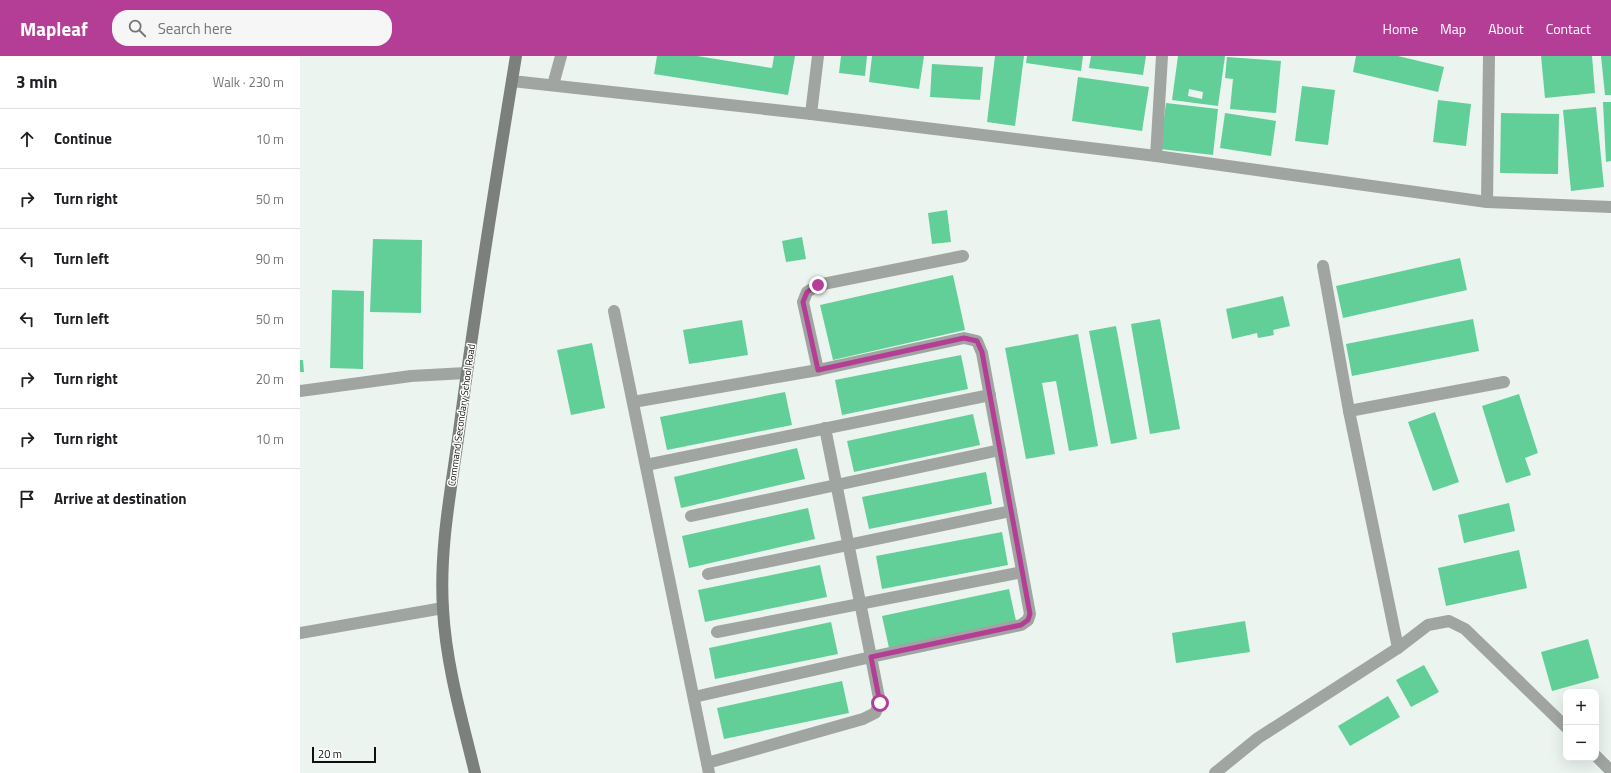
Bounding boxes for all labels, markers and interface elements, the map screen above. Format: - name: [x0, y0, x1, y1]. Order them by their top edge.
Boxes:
- search box: [112, 10, 392, 46]
- text: Mapleaf: [20, 14, 88, 43]
- icon: search: [126, 17, 148, 39]
- text: Search here: [158, 17, 232, 40]
- text: Home: [1383, 18, 1418, 39]
- text: Map: [1440, 18, 1466, 39]
- text: About: [1488, 18, 1524, 39]
- text: Contact: [1546, 18, 1591, 39]
- text: 3 min: [16, 69, 57, 95]
- text: Walk · 230 m: [213, 72, 284, 92]
- text: Continue: [54, 127, 112, 150]
- icon: ahead: [16, 128, 38, 150]
- text: 10 m: [256, 129, 284, 149]
- text: Turn right: [54, 187, 118, 210]
- icon: right: [16, 188, 38, 210]
- text: 50 m: [256, 189, 284, 209]
- text: Turn left: [54, 247, 109, 270]
- icon: left: [16, 248, 38, 270]
- text: 90 m: [256, 249, 284, 269]
- route end: [809, 276, 827, 294]
- text: Turn left: [54, 307, 109, 330]
- icon: left: [16, 308, 38, 330]
- text: 50 m: [256, 309, 284, 329]
- street label: Command Secondary School Road: [444, 343, 479, 487]
- text: Turn right: [54, 367, 118, 390]
- icon: right: [16, 368, 38, 390]
- text: 20 m: [256, 369, 284, 389]
- text: Turn right: [54, 427, 118, 450]
- icon: right: [16, 428, 38, 450]
- text: 10 m: [256, 429, 284, 449]
- text: Arrive at destination: [54, 487, 187, 510]
- icon: arrive: [16, 488, 38, 510]
- map controls: [1563, 689, 1599, 761]
- button: +: [1563, 689, 1599, 725]
- route start: [871, 694, 889, 712]
- button: −: [1563, 725, 1599, 761]
- scale bar: [312, 745, 376, 764]
- text: 20 m: [318, 746, 342, 762]

